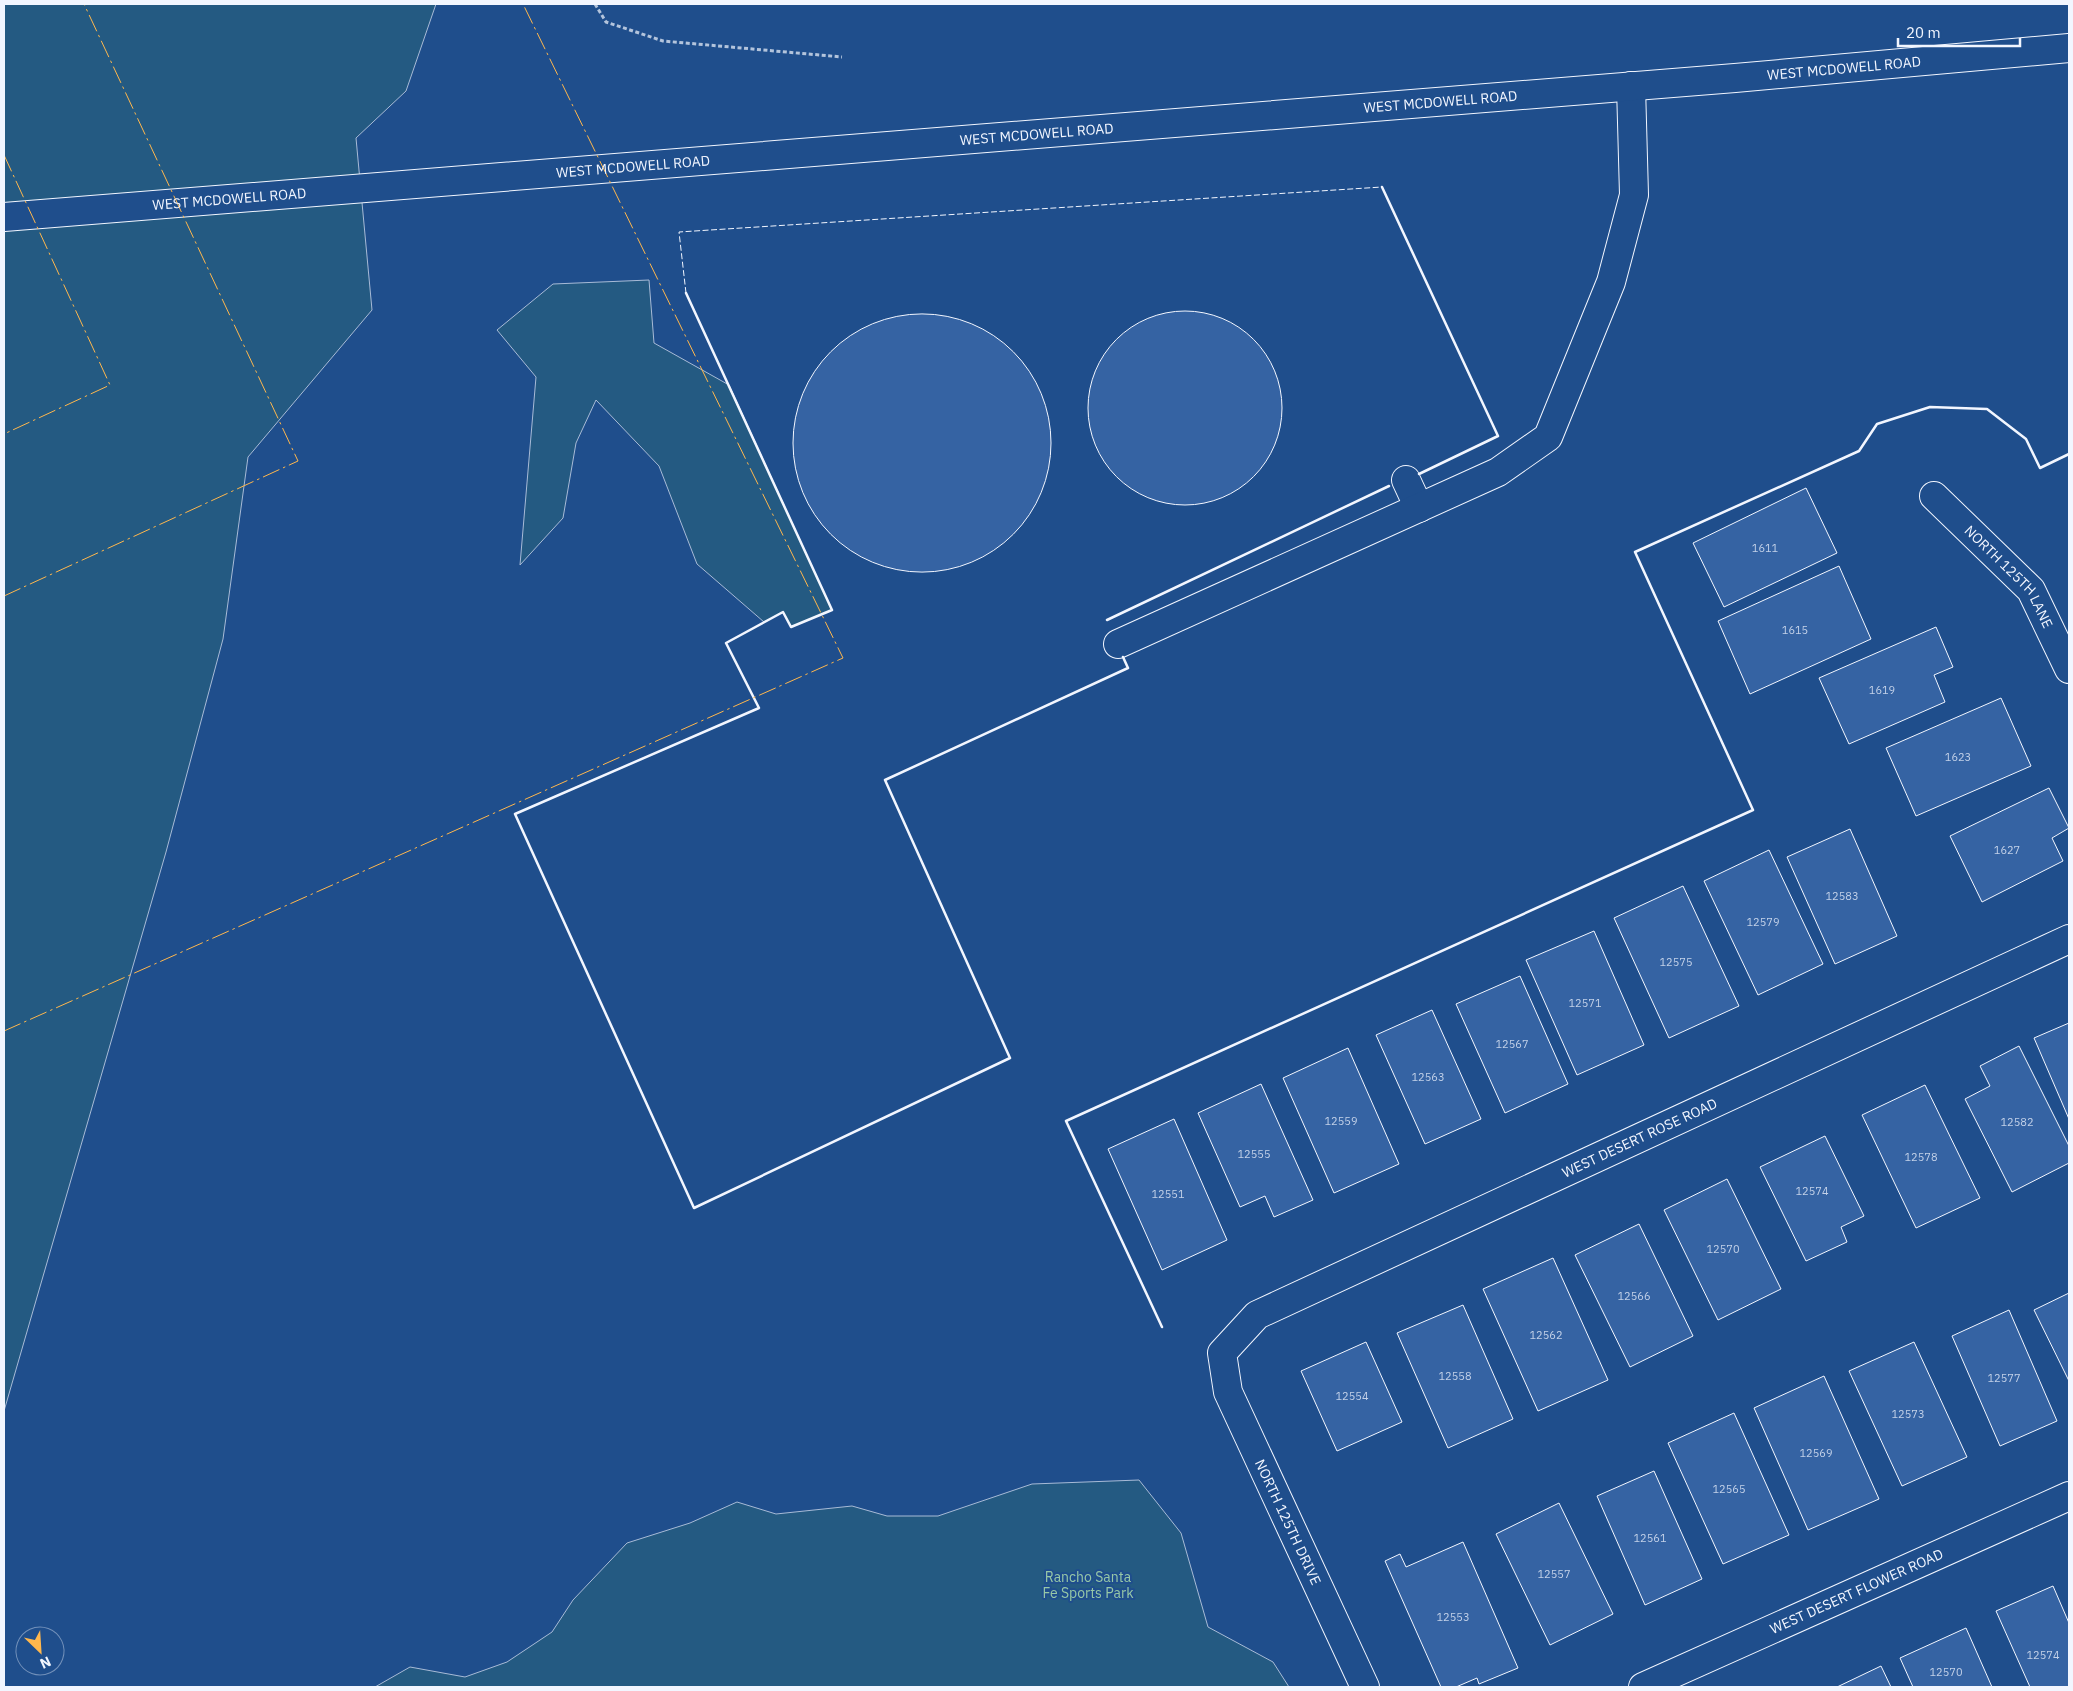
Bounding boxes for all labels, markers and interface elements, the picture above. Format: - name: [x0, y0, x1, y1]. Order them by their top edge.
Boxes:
- scale bar: [1898, 15, 2020, 47]
- text: 20 m: [1906, 23, 1941, 42]
- street label: WEST MCDOWELL ROAD: [1766, 52, 1922, 84]
- street label: WEST MCDOWELL ROAD: [1363, 87, 1518, 117]
- street label: WEST MCDOWELL ROAD: [959, 119, 1114, 149]
- street label: WEST MCDOWELL ROAD: [555, 151, 711, 182]
- street label: WEST MCDOWELL ROAD: [152, 184, 307, 214]
- street label: NORTH 125TH LANE: [1961, 521, 2057, 631]
- house number: 1611: [1752, 541, 1779, 555]
- house number: 1615: [1782, 623, 1808, 637]
- house number: 1619: [1869, 683, 1895, 697]
- house number: 1623: [1945, 750, 1971, 764]
- house number: 1627: [1994, 843, 2020, 857]
- house number: 12583: [1826, 889, 1859, 903]
- house number: 12579: [1747, 915, 1780, 929]
- house number: 12575: [1660, 955, 1693, 969]
- house number: 12571: [1569, 996, 1602, 1010]
- house number: 12567: [1496, 1037, 1529, 1051]
- house number: 12563: [1412, 1070, 1445, 1084]
- street label: WEST DESERT ROSE ROAD: [1559, 1094, 1720, 1182]
- house number: 12559: [1325, 1114, 1358, 1128]
- house number: 12582: [2001, 1115, 2034, 1129]
- house number: 12555: [1238, 1147, 1271, 1161]
- house number: 12578: [1905, 1150, 1938, 1164]
- house number: 12574: [1796, 1184, 1829, 1198]
- house number: 12551: [1152, 1187, 1185, 1201]
- house number: 12570: [1707, 1242, 1740, 1256]
- house number: 12566: [1618, 1289, 1651, 1303]
- house number: 12562: [1530, 1328, 1563, 1342]
- house number: 12558: [1439, 1369, 1472, 1383]
- house number: 12577: [1988, 1371, 2021, 1385]
- house number: 12554: [1336, 1389, 1369, 1403]
- house number: 12573: [1892, 1407, 1925, 1421]
- house number: 12569: [1800, 1446, 1833, 1460]
- street label: NORTH 125TH DRIVE: [1251, 1456, 1325, 1588]
- house number: 12565: [1713, 1482, 1746, 1496]
- house number: 12561: [1634, 1531, 1667, 1545]
- street label: WEST DESERT FLOWER ROAD: [1767, 1545, 1946, 1638]
- house number: 12557: [1538, 1567, 1571, 1581]
- park label: Rancho Santa Fe Sports Park: [1042, 1568, 1134, 1602]
- house number: 12553: [1437, 1610, 1470, 1624]
- north arrow: [15, 1626, 65, 1676]
- house number: 12574: [2027, 1648, 2060, 1662]
- text: N: [37, 1652, 54, 1673]
- house number: 12570: [1930, 1665, 1963, 1679]

